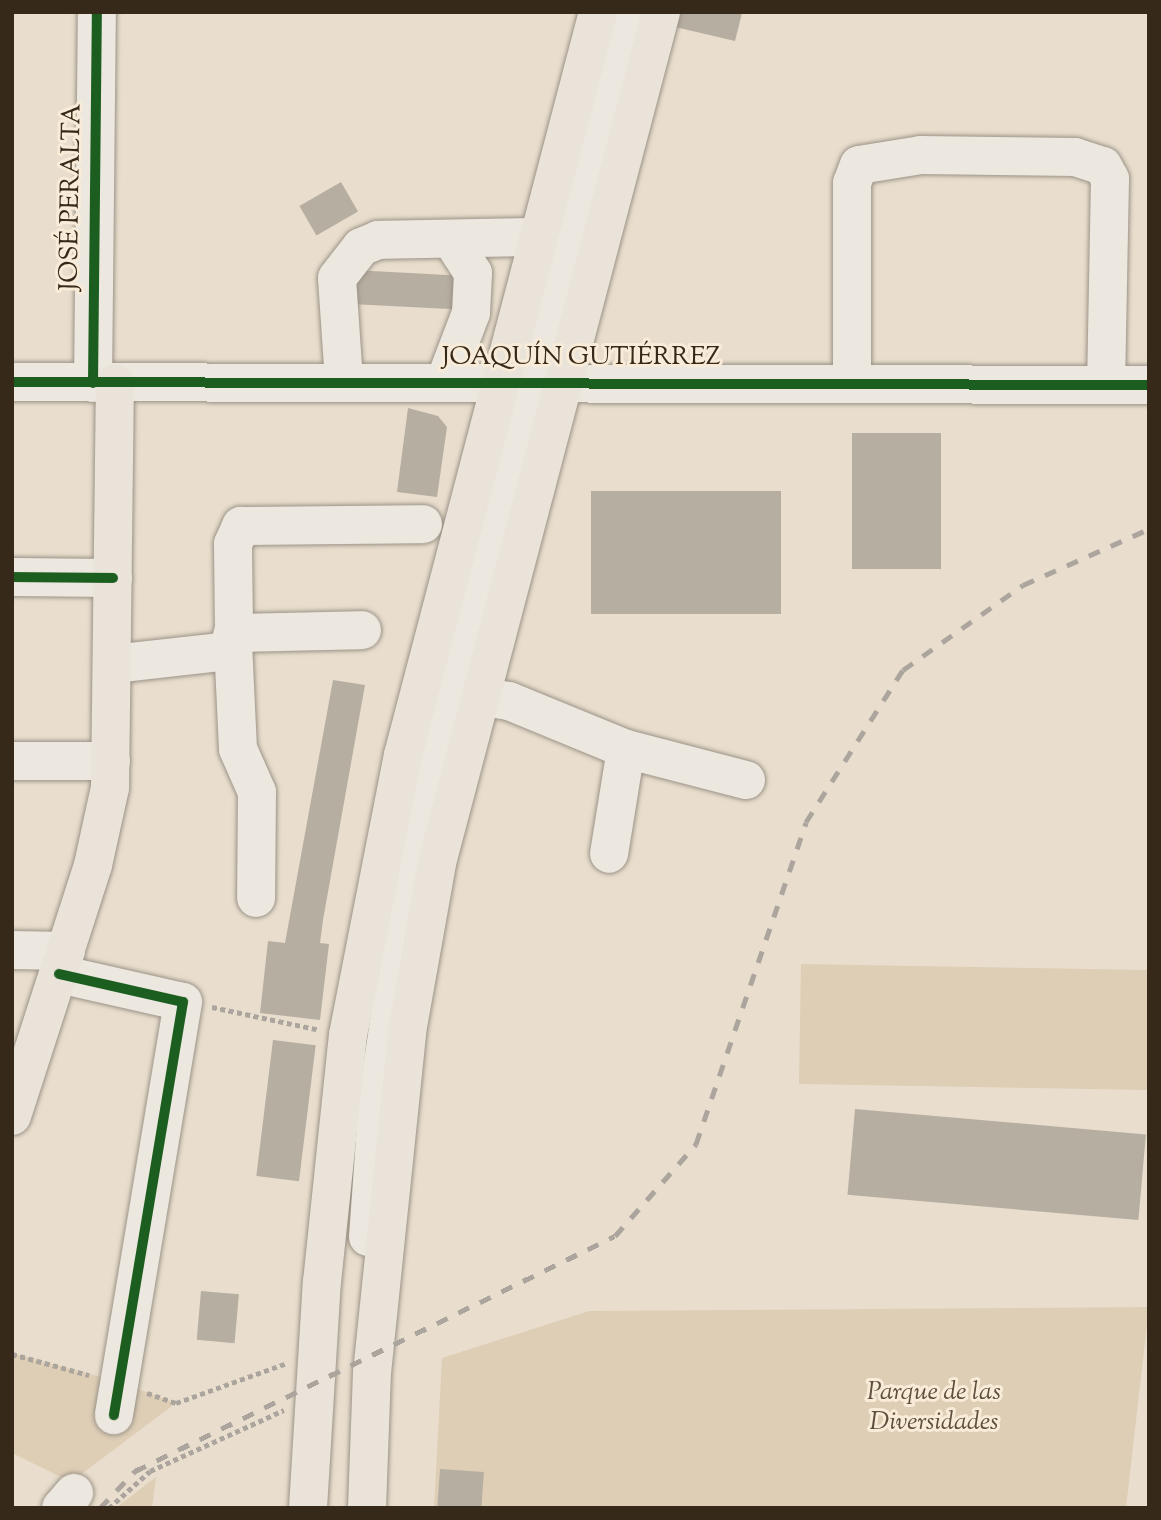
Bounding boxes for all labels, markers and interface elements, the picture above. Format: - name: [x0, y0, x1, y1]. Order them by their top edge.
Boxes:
- street label: JOSÉ PERALTA: [55, 103, 89, 291]
- street label: JOAQUÍN GUTIÉRREZ: [442, 342, 720, 374]
- park label: Parque de las Diversidades: [867, 1377, 1001, 1438]

